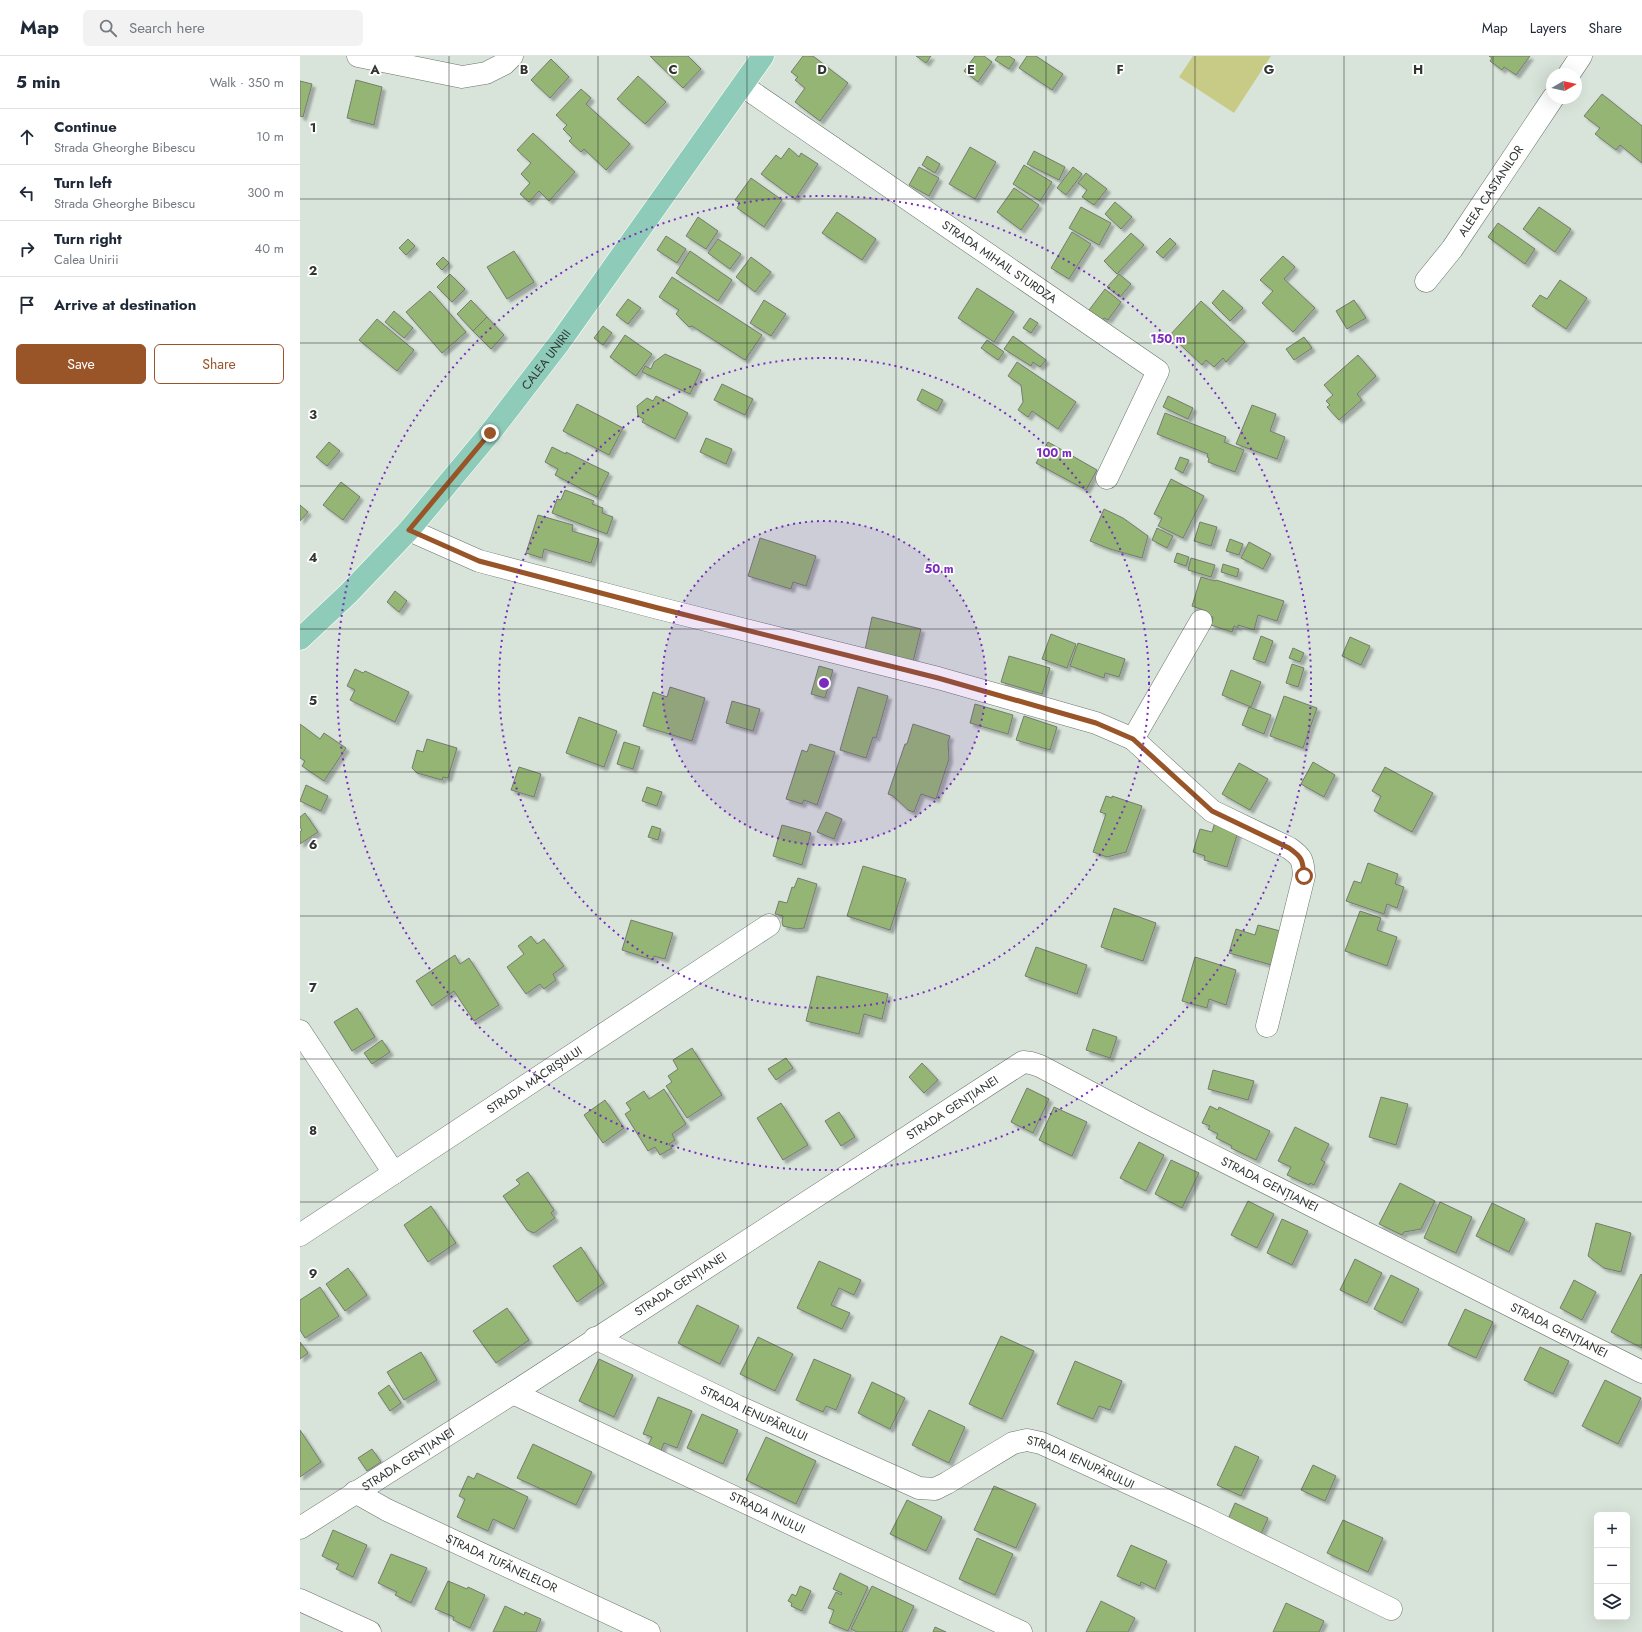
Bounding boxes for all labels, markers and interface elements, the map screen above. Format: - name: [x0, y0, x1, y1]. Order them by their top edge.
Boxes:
- search box: [83, 10, 363, 46]
- text: Map: [20, 14, 59, 41]
- icon: search: [97, 17, 119, 39]
- text: Search here: [129, 17, 205, 39]
- text: Map: [1482, 18, 1508, 38]
- text: Layers: [1530, 18, 1566, 38]
- text: Share: [1588, 18, 1622, 38]
- text: A: [369, 60, 380, 79]
- text: B: [520, 60, 529, 79]
- text: C: [668, 60, 678, 79]
- text: D: [817, 60, 827, 79]
- text: E: [967, 60, 975, 79]
- text: F: [1116, 60, 1124, 79]
- text: G: [1264, 60, 1275, 79]
- text: H: [1413, 60, 1423, 79]
- north arrow: [1546, 68, 1582, 104]
- text: 5 min: [16, 70, 60, 94]
- text: Walk · 350 m: [209, 73, 284, 92]
- text: Continue: [54, 116, 117, 138]
- text: 1: [310, 118, 316, 137]
- icon: ahead: [16, 126, 38, 148]
- text: 10 m: [256, 127, 284, 146]
- text: Strada Gheorghe Bibescu: [54, 138, 195, 157]
- street label: ALEEA CASTANILOR: [1454, 142, 1528, 240]
- text: Turn left: [54, 172, 112, 194]
- icon: left: [16, 182, 38, 204]
- text: 300 m: [247, 183, 284, 202]
- text: Strada Gheorghe Bibescu: [54, 194, 195, 213]
- street label: STRADA MIHAIL STURDZA: [938, 216, 1061, 308]
- text: Turn right: [54, 228, 122, 250]
- icon: right: [16, 238, 38, 260]
- text: 40 m: [255, 239, 284, 258]
- text: Calea Unirii: [54, 250, 119, 269]
- text: 2: [309, 261, 317, 280]
- icon: arrive: [16, 294, 38, 316]
- text: Arrive at destination: [54, 294, 196, 316]
- street label: CALEA UNIRII: [517, 326, 575, 394]
- text: 150 m: [1150, 330, 1186, 348]
- button: Save: [16, 344, 146, 384]
- button: Share: [154, 344, 284, 384]
- text: 3: [309, 405, 317, 424]
- route end: [481, 424, 499, 442]
- text: 100 m: [1036, 444, 1072, 462]
- text: 4: [308, 548, 318, 567]
- text: 50 m: [924, 560, 954, 578]
- centre of rings: [817, 676, 831, 690]
- text: 5: [309, 691, 317, 710]
- text: 6: [309, 835, 318, 854]
- route start: [1295, 867, 1313, 885]
- text: 7: [309, 978, 317, 997]
- street label: STRADA MĂCRIȘULUI: [483, 1042, 586, 1118]
- street label: STRADA GENȚIANEI: [903, 1071, 1002, 1144]
- text: 8: [309, 1121, 317, 1140]
- street label: STRADA GENȚIANEI: [1218, 1152, 1321, 1216]
- street label: STRADA GENȚIANEI: [631, 1248, 730, 1321]
- text: 9: [309, 1264, 318, 1283]
- street label: STRADA GENȚIANEI: [1507, 1298, 1611, 1362]
- street label: STRADA IENUPĂRULUI: [697, 1381, 811, 1446]
- street label: STRADA GENȚIANEI: [358, 1423, 458, 1496]
- street label: STRADA IENUPĂRULUI: [1025, 1431, 1137, 1494]
- street label: STRADA INULUI: [726, 1487, 808, 1538]
- map controls: [1594, 1512, 1630, 1620]
- button: +: [1594, 1512, 1630, 1548]
- street label: STRADA TUFĂNELELOR: [443, 1529, 561, 1597]
- button: −: [1594, 1548, 1630, 1584]
- button: layers: [1594, 1584, 1630, 1620]

